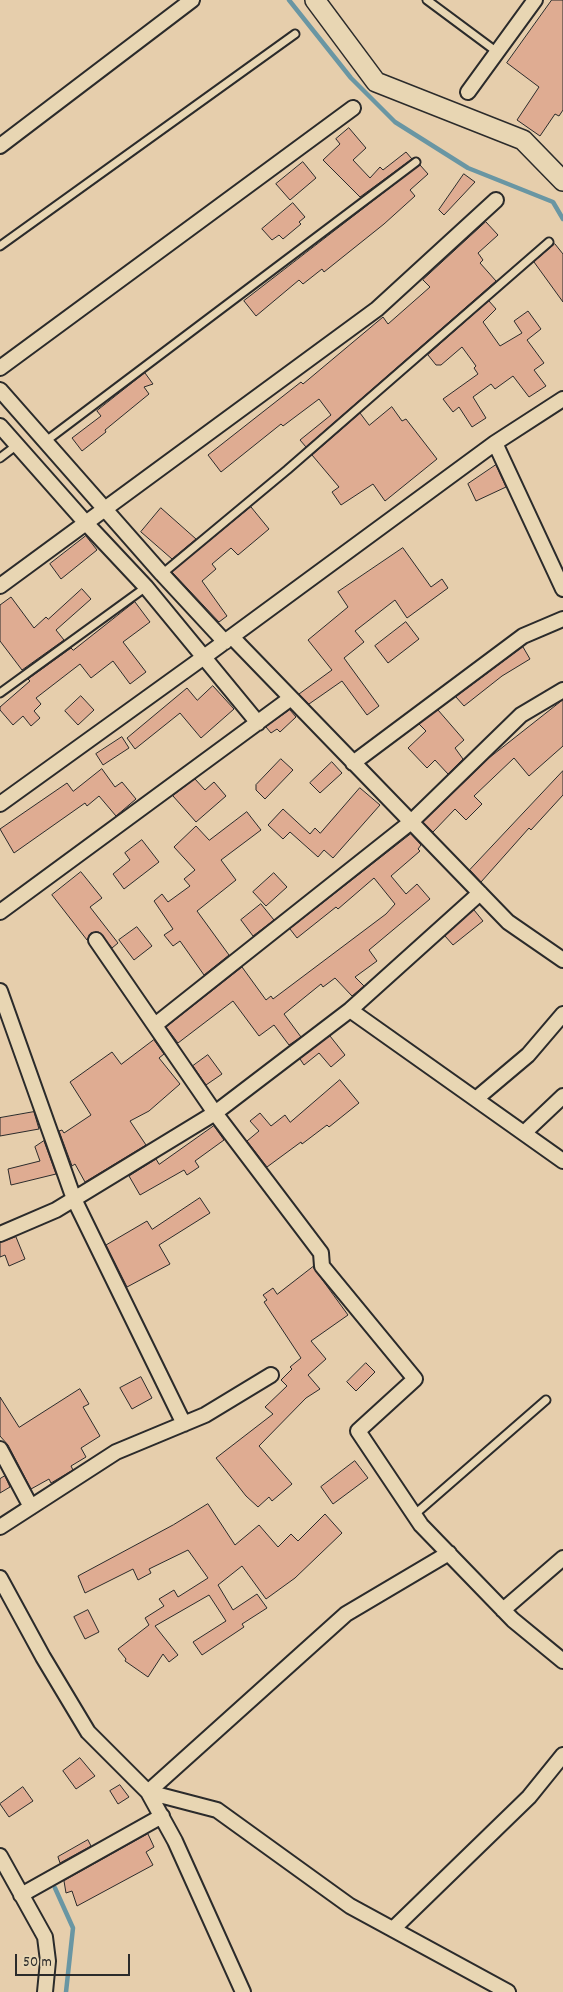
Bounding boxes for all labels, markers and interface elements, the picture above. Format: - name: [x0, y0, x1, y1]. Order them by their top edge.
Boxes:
- scale bar: [18, 1944, 132, 1976]
- text: 50 m: [23, 1952, 52, 1974]

